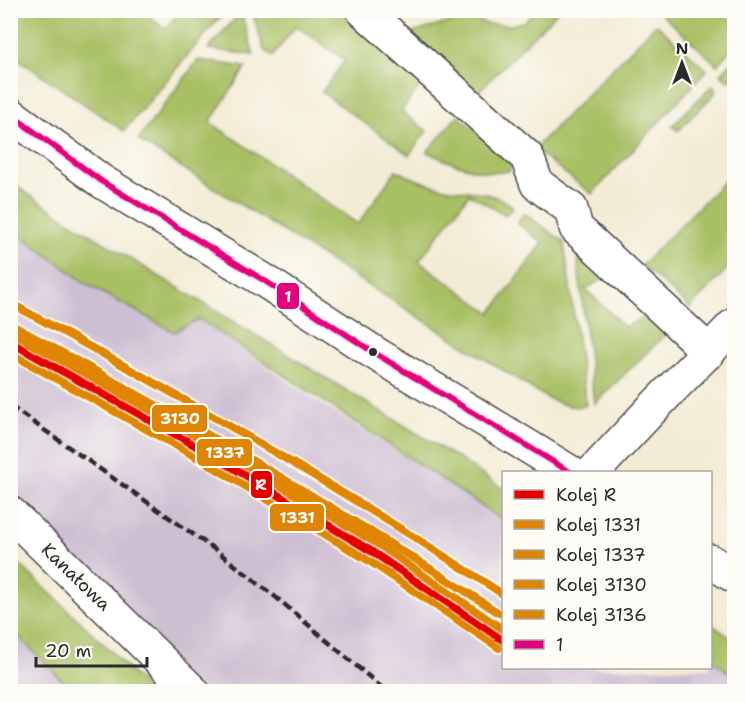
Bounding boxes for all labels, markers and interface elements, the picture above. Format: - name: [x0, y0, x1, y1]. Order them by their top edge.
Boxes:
- north arrow: [652, 33, 712, 93]
- text: N: [676, 38, 688, 59]
- line badge: 1: [276, 282, 300, 310]
- text: 1: [284, 286, 292, 307]
- unlabelled marker: [367, 346, 379, 358]
- line badge: 3130: [151, 404, 208, 433]
- text: 3130: [160, 408, 200, 429]
- line badge: 1337: [196, 438, 253, 467]
- text: 1337: [205, 442, 245, 463]
- line badge: R: [250, 470, 273, 499]
- legend: [502, 471, 712, 669]
- text: R: [255, 474, 267, 495]
- text: Kolej R: [556, 483, 616, 507]
- line badge: 1331: [269, 503, 325, 532]
- text: 1331: [279, 507, 315, 528]
- text: Kolej 1331: [556, 513, 641, 537]
- street label: Kanałowa: [36, 538, 116, 616]
- text: Kolej 1337: [556, 543, 646, 567]
- text: Kolej 3130: [556, 573, 647, 597]
- text: Kolej 3136: [556, 603, 647, 627]
- scale bar: [36, 630, 147, 668]
- text: 1: [556, 633, 564, 657]
- text: 20 m: [45, 639, 91, 663]

